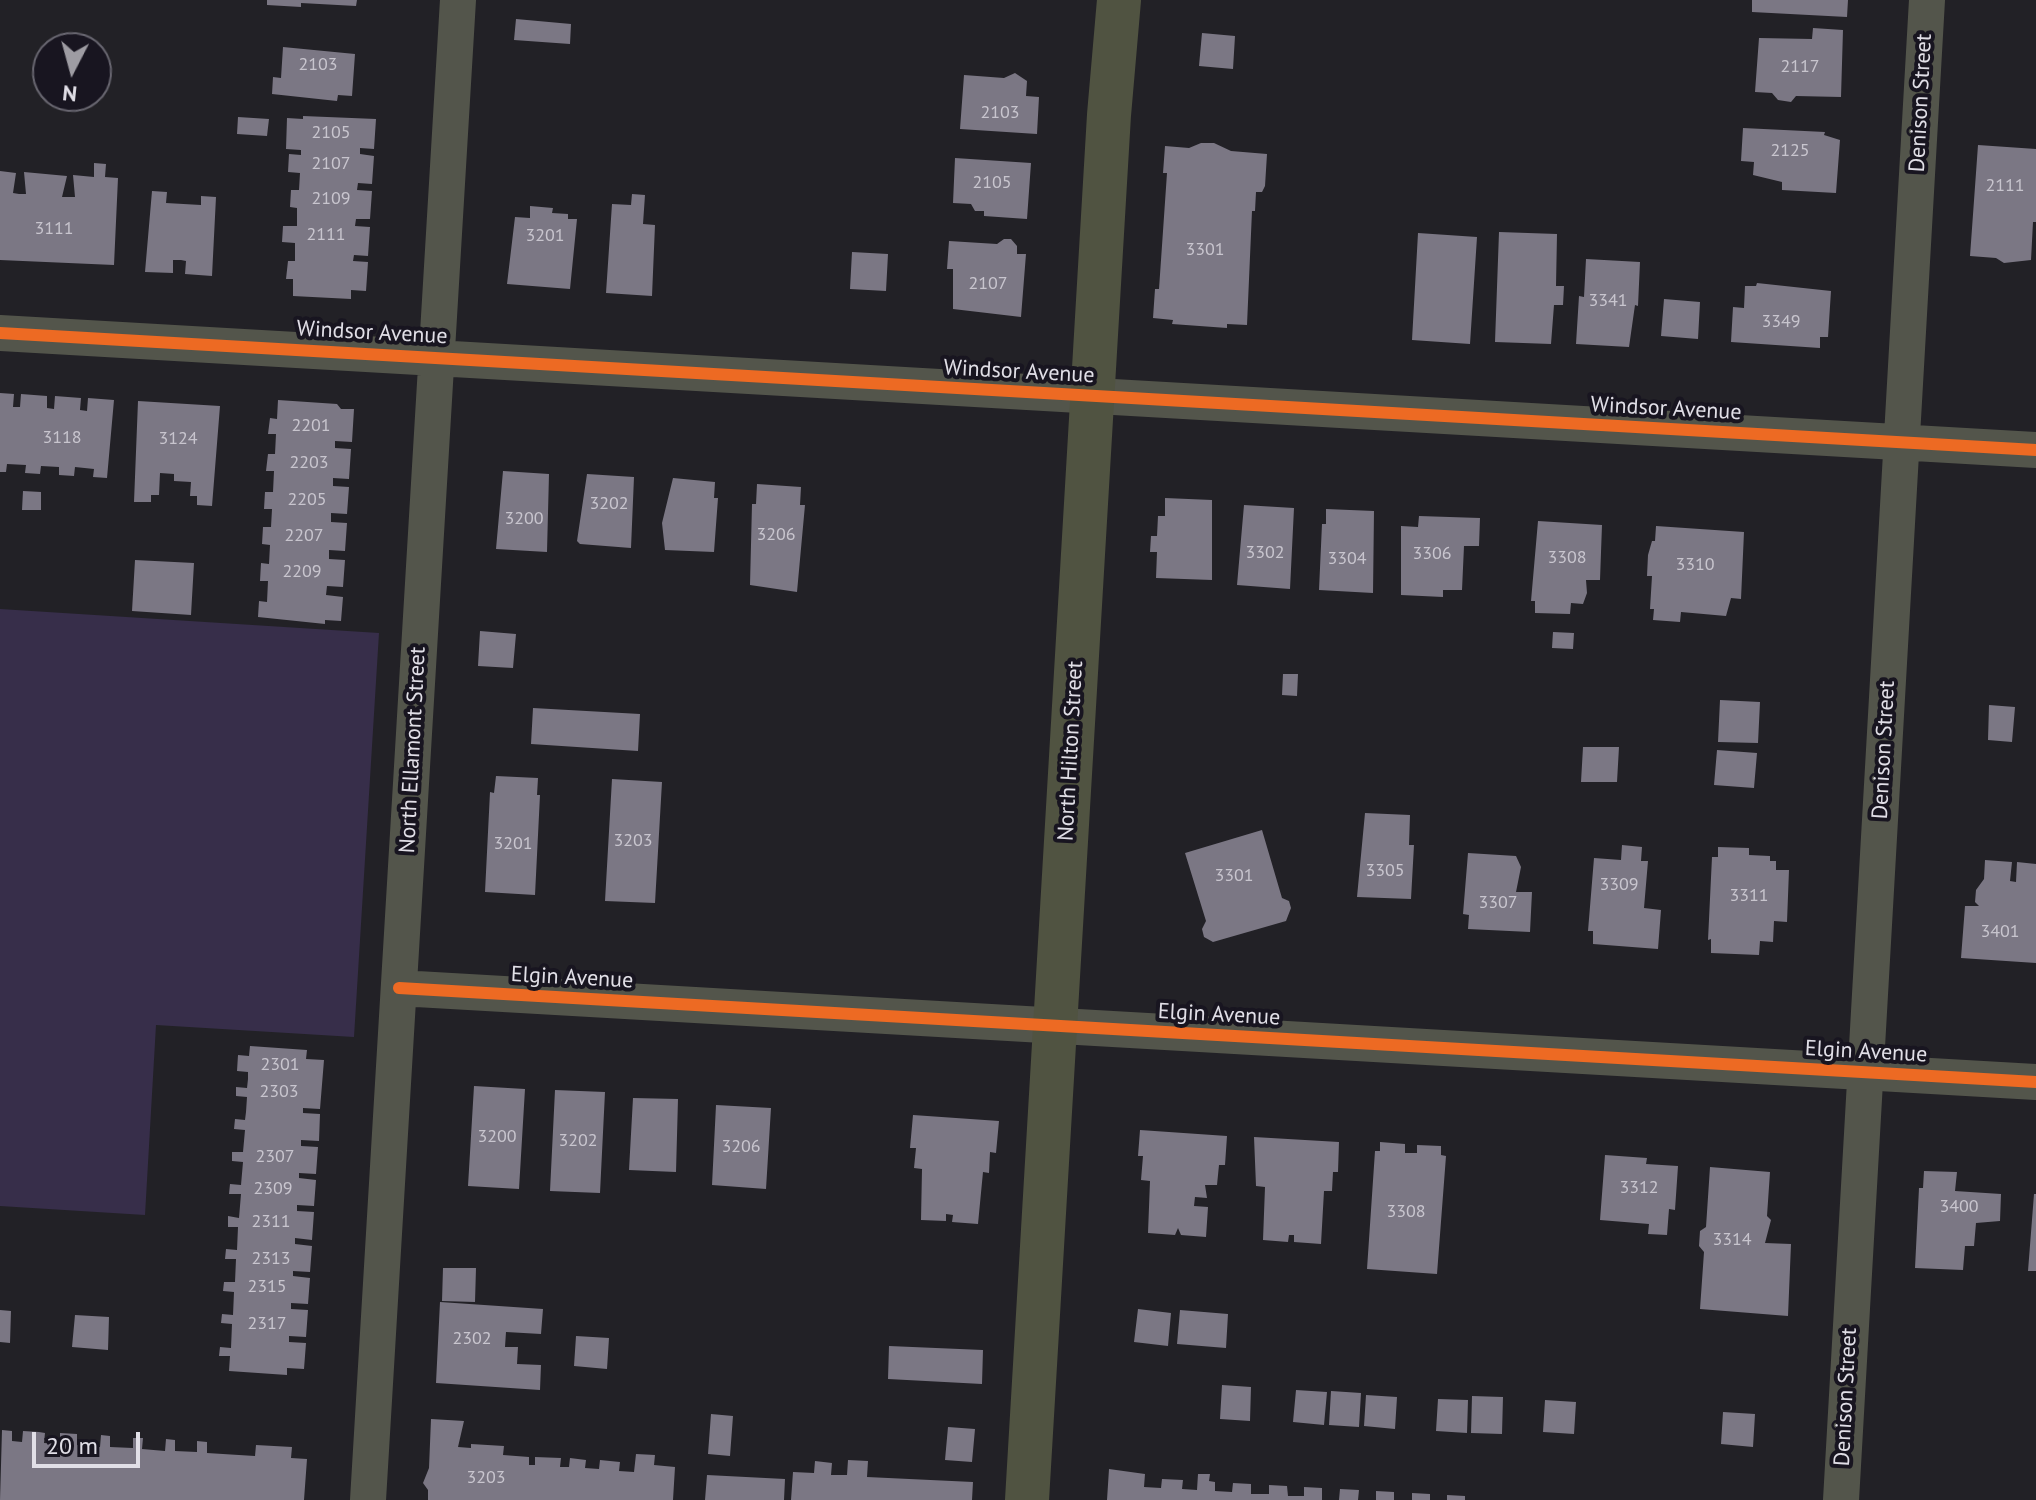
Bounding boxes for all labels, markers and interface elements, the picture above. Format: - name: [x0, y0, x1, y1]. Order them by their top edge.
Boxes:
- north arrow: [32, 32, 112, 112]
- street label: Denison Street: [1904, 33, 1938, 173]
- house number: 2103: [298, 54, 338, 76]
- house number: 2117: [1780, 56, 1820, 78]
- text: N: [61, 79, 78, 109]
- house number: 2103: [980, 102, 1020, 124]
- house number: 2105: [311, 122, 351, 144]
- house number: 2125: [1770, 140, 1810, 162]
- house number: 2107: [311, 153, 351, 175]
- house number: 2105: [972, 172, 1012, 194]
- house number: 2111: [1985, 175, 2025, 197]
- house number: 2109: [311, 188, 351, 210]
- house number: 3111: [34, 218, 74, 240]
- house number: 2111: [306, 224, 346, 246]
- house number: 3201: [525, 225, 565, 247]
- house number: 3301: [1185, 239, 1225, 261]
- house number: 2107: [968, 273, 1008, 295]
- house number: 3341: [1588, 290, 1628, 312]
- house number: 3349: [1761, 311, 1801, 333]
- street label: Windsor Avenue: [296, 316, 448, 350]
- street label: Windsor Avenue: [943, 355, 1095, 389]
- street label: Windsor Avenue: [1590, 392, 1742, 426]
- house number: 2201: [291, 415, 331, 437]
- house number: 3118: [42, 427, 82, 449]
- house number: 3124: [158, 428, 198, 450]
- house number: 2203: [289, 452, 329, 474]
- house number: 2205: [287, 489, 327, 511]
- house number: 3202: [589, 493, 629, 515]
- house number: 3200: [504, 508, 544, 530]
- house number: 3206: [756, 524, 796, 546]
- house number: 2207: [284, 525, 324, 547]
- house number: 3302: [1245, 542, 1285, 564]
- house number: 3306: [1412, 543, 1452, 565]
- house number: 3308: [1547, 547, 1587, 569]
- house number: 3304: [1327, 548, 1367, 570]
- house number: 3310: [1675, 554, 1715, 576]
- house number: 2209: [282, 561, 322, 583]
- street label: North Ellamont Street: [394, 646, 432, 854]
- street label: North Hilton Street: [1053, 660, 1089, 842]
- street label: Denison Street: [1867, 680, 1901, 820]
- house number: 3203: [613, 830, 653, 852]
- house number: 3201: [493, 833, 533, 855]
- house number: 3305: [1365, 860, 1405, 882]
- house number: 3301: [1214, 865, 1254, 887]
- house number: 3309: [1599, 874, 1639, 896]
- house number: 3311: [1729, 885, 1769, 907]
- house number: 3307: [1478, 892, 1518, 914]
- house number: 3401: [1980, 921, 2020, 943]
- street label: Elgin Avenue: [510, 962, 634, 994]
- street label: Elgin Avenue: [1157, 999, 1281, 1031]
- street label: Elgin Avenue: [1804, 1036, 1928, 1068]
- house number: 2301: [260, 1054, 300, 1076]
- house number: 2303: [259, 1081, 299, 1103]
- house number: 3200: [477, 1126, 517, 1148]
- house number: 3202: [558, 1130, 598, 1152]
- house number: 3206: [721, 1136, 761, 1158]
- house number: 2307: [255, 1146, 295, 1168]
- house number: 3312: [1619, 1177, 1659, 1199]
- house number: 2309: [253, 1178, 293, 1200]
- house number: 3400: [1939, 1196, 1979, 1218]
- house number: 3308: [1386, 1201, 1426, 1223]
- house number: 2311: [251, 1211, 291, 1233]
- house number: 3314: [1712, 1229, 1752, 1251]
- house number: 2313: [251, 1248, 291, 1270]
- house number: 2315: [247, 1276, 287, 1298]
- house number: 2317: [247, 1313, 287, 1335]
- street label: Denison Street: [1829, 1327, 1863, 1467]
- house number: 2302: [452, 1328, 492, 1350]
- scale bar: [36, 1416, 144, 1466]
- text: 20 m: [46, 1430, 98, 1461]
- house number: 3203: [466, 1467, 506, 1489]

